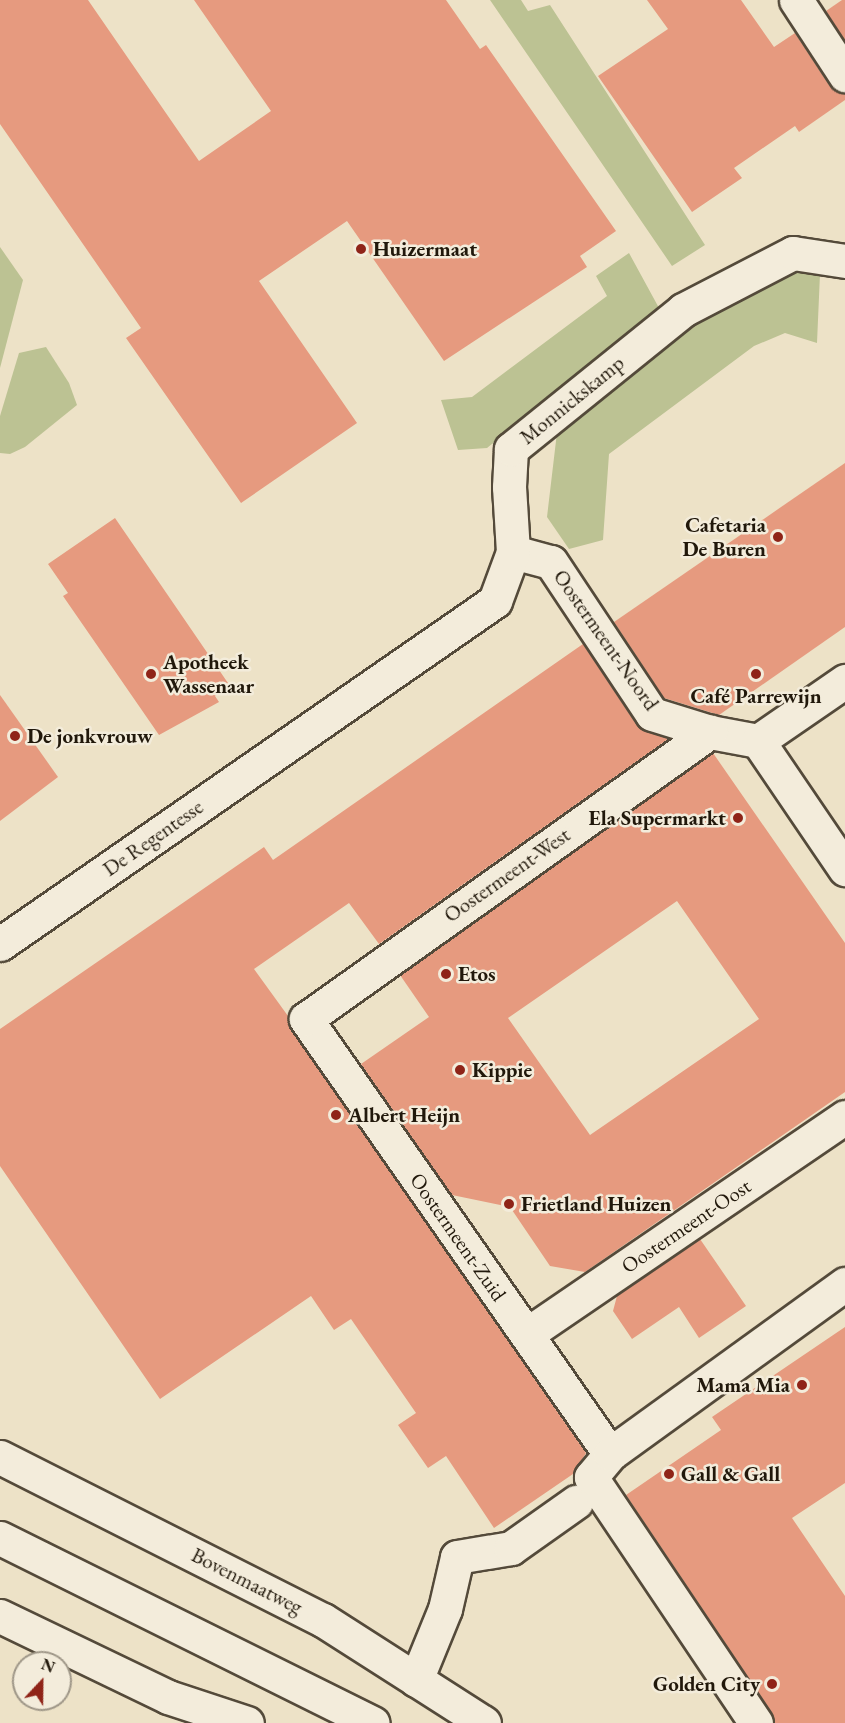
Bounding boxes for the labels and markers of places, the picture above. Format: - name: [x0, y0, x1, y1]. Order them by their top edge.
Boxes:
- place label: Huizermaat: [373, 236, 477, 262]
- marker: Huizermaat: [354, 242, 368, 256]
- place label: Cafetaria De Buren: [682, 512, 766, 562]
- marker: Cafetaria De Buren: [771, 530, 785, 544]
- place label: Apotheek Wassenaar: [163, 649, 254, 699]
- marker: Apotheek Wassenaar: [144, 667, 158, 681]
- marker: Café Parrewijn: [749, 667, 763, 681]
- place label: Café Parrewijn: [690, 683, 822, 709]
- place label: De jonkvrouw: [27, 723, 153, 749]
- marker: De jonkvrouw: [8, 729, 22, 743]
- place label: Ela Supermarkt: [589, 805, 726, 831]
- marker: Ela Supermarkt: [731, 811, 745, 825]
- place label: Etos: [458, 961, 496, 987]
- marker: Etos: [439, 967, 453, 981]
- place label: Kippie: [472, 1057, 532, 1083]
- marker: Kippie: [453, 1063, 467, 1077]
- place label: Albert Heijn: [348, 1102, 460, 1128]
- marker: Albert Heijn: [329, 1108, 343, 1122]
- place label: Frietland Huizen: [521, 1191, 671, 1217]
- marker: Frietland Huizen: [502, 1197, 516, 1211]
- place label: Mama Mia: [696, 1372, 790, 1398]
- marker: Mama Mia: [795, 1378, 809, 1392]
- place label: Gall & Gall: [681, 1461, 780, 1487]
- marker: Gall & Gall: [662, 1467, 676, 1481]
- place label: Golden City: [653, 1671, 760, 1697]
- marker: Golden City: [765, 1677, 779, 1691]

